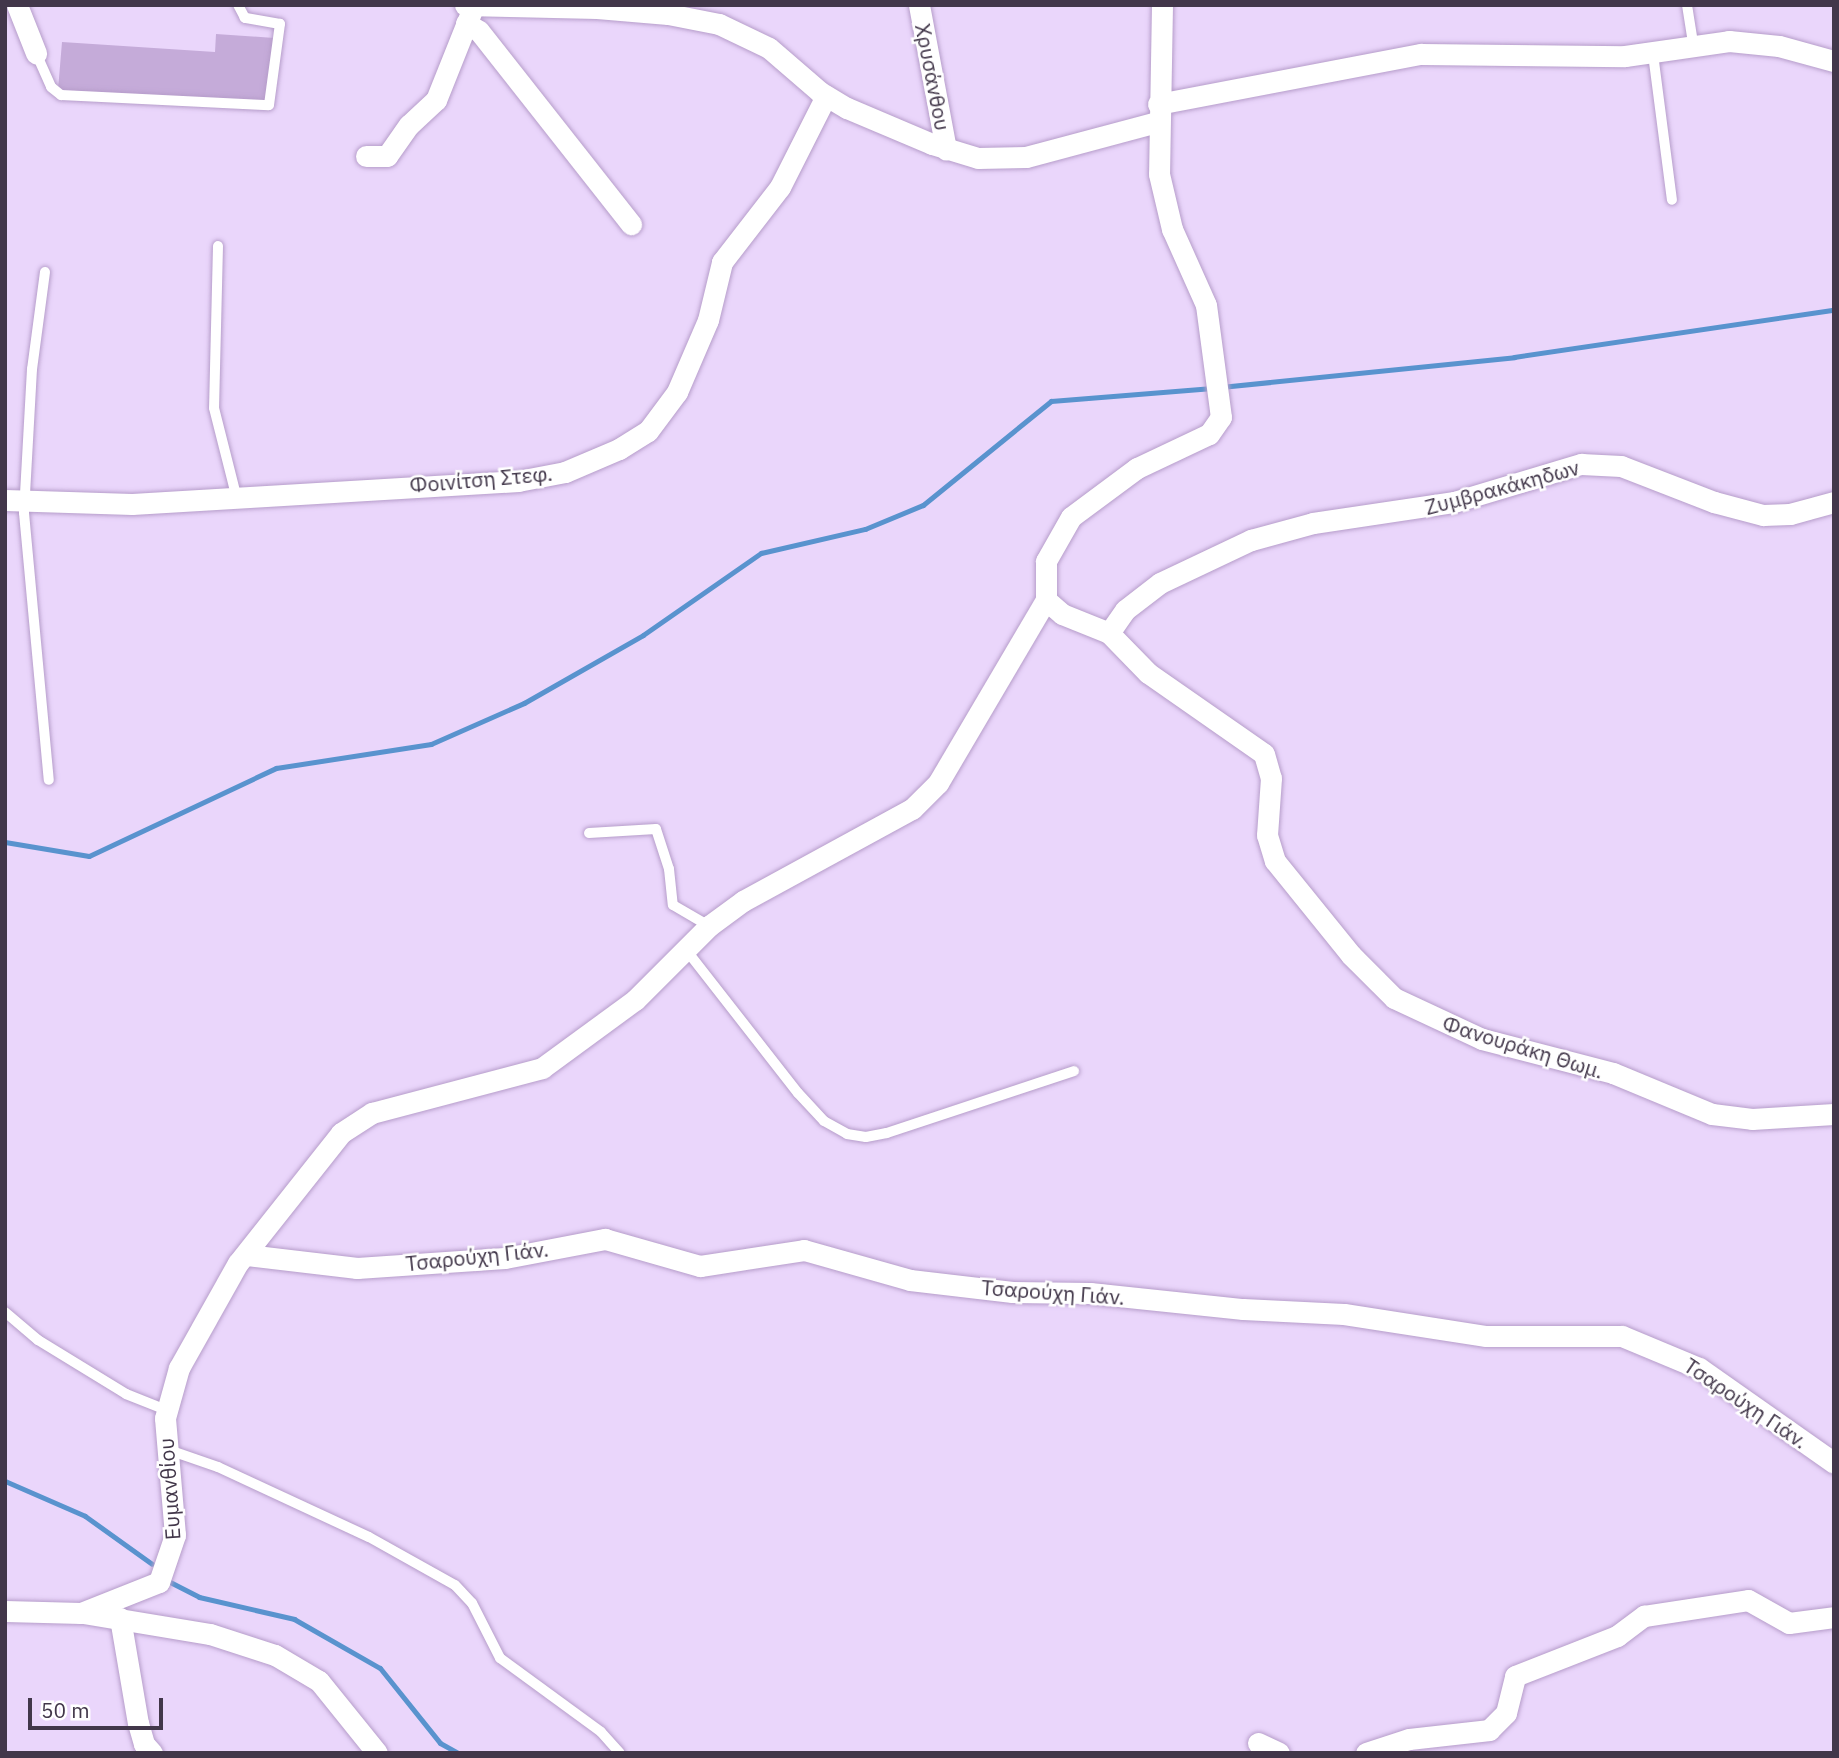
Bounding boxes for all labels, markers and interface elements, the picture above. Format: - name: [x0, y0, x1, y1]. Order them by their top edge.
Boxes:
- street label: Χρυσάνθου: [910, 21, 956, 133]
- street label: Ζυμβρακάκηδων: [1422, 454, 1582, 520]
- street label: Φοινίτση Στεφ.: [408, 460, 554, 498]
- street label: Φανουράκη Θωμ.: [1439, 1011, 1607, 1083]
- street label: Τσαρούχη Γιάν.: [404, 1236, 550, 1276]
- street label: Τσαρούχη Γιάν.: [980, 1274, 1126, 1310]
- street label: Τσαρούχη Γιάν.: [1679, 1352, 1813, 1454]
- street label: Ευμανθίου: [153, 1437, 185, 1541]
- scale bar: [32, 1684, 166, 1728]
- text: 50 m: [41, 1696, 90, 1724]

